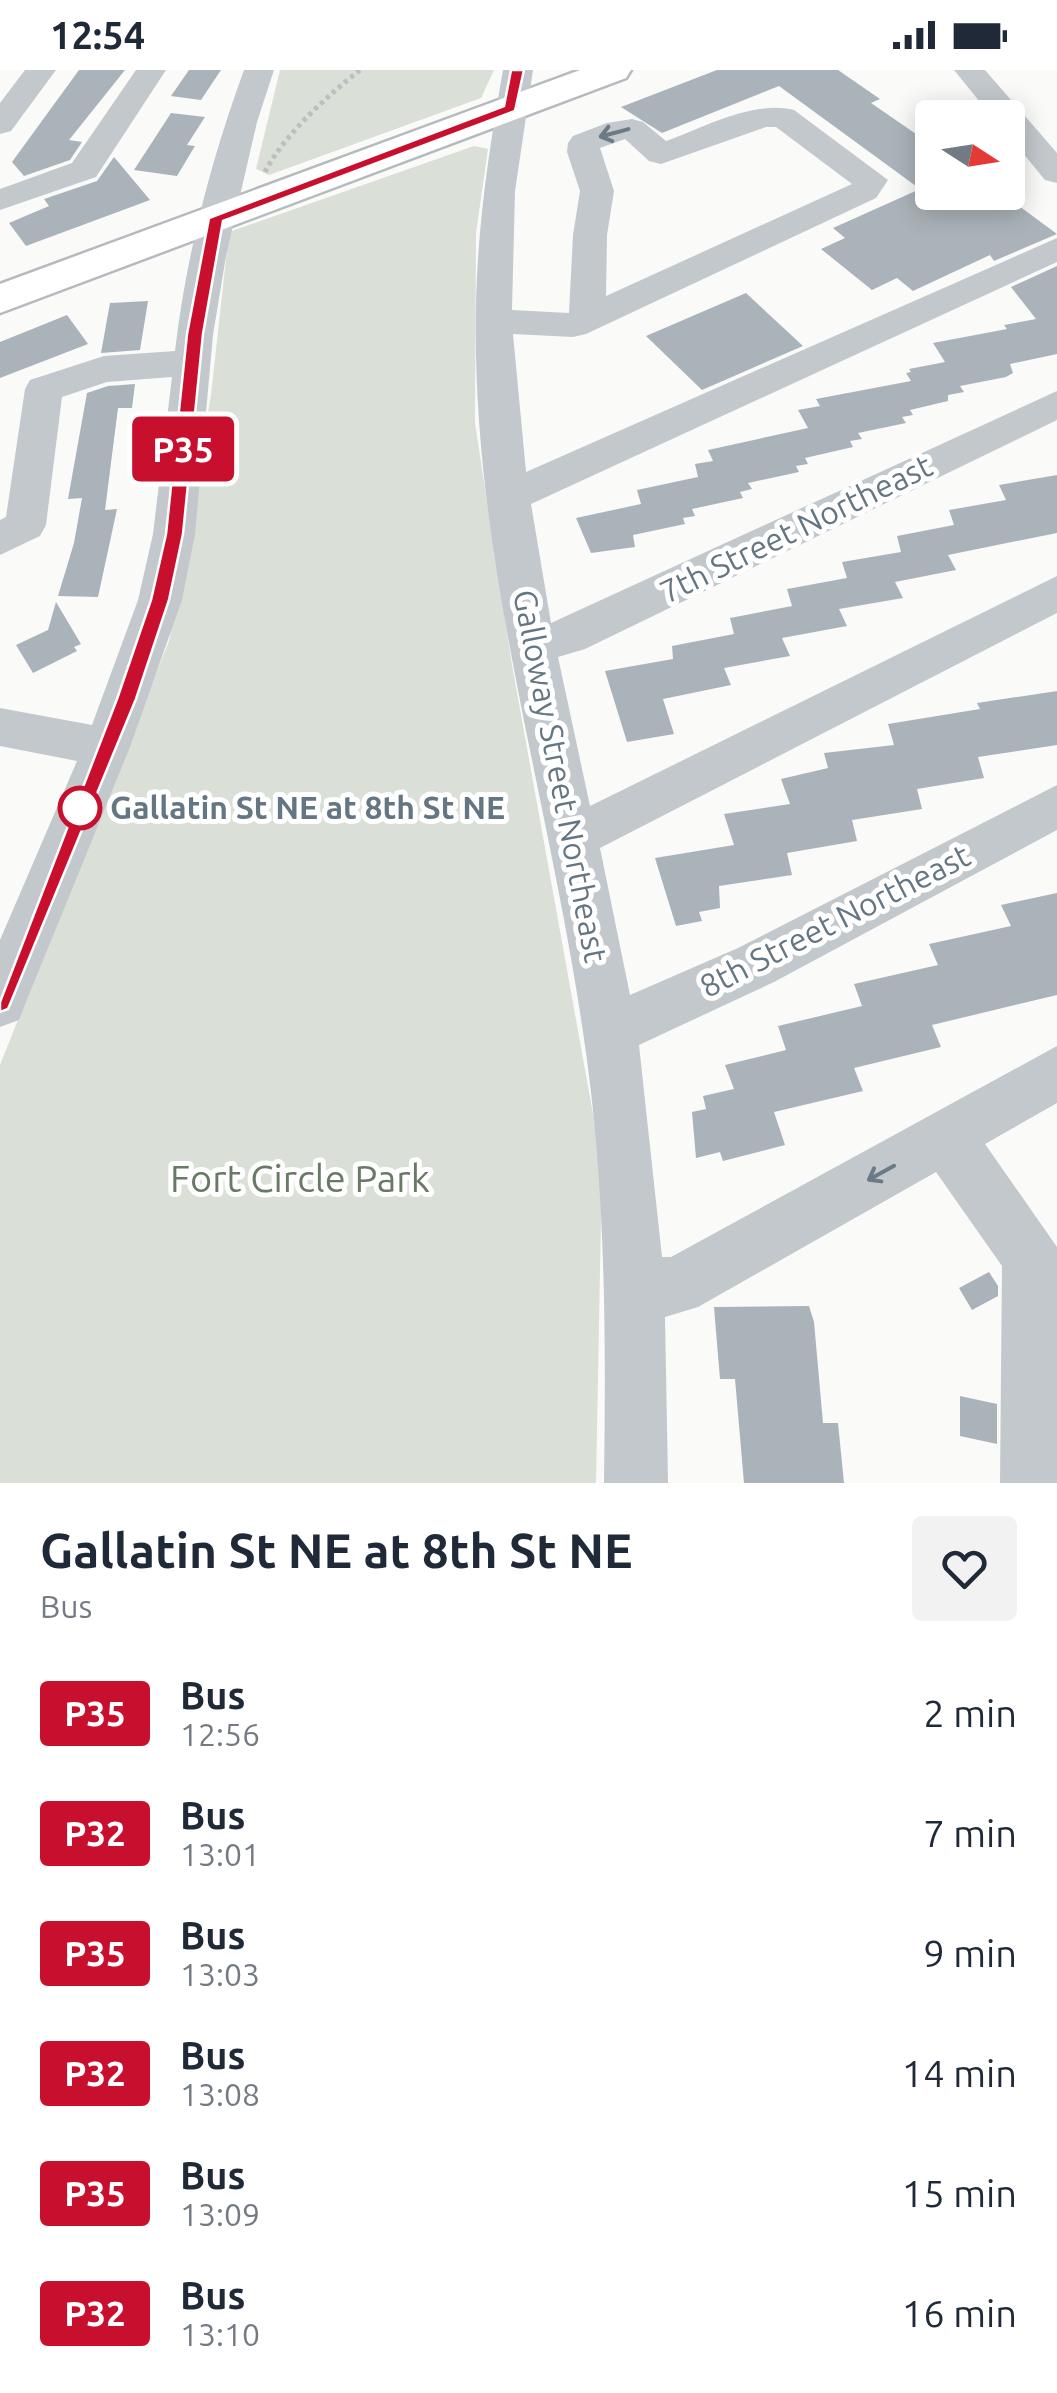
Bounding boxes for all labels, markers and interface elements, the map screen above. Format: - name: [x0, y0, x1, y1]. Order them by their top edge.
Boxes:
- text: 12:54: [50, 14, 145, 56]
- north arrow: [915, 100, 1025, 210]
- map controls: [915, 100, 1025, 210]
- one-way arrow: [599, 125, 631, 144]
- line badge: P35: [126, 416, 240, 482]
- text: P35: [152, 429, 214, 469]
- street label: 7th Street Northeast: [654, 446, 938, 610]
- street label: Galloway Street Northeast: [507, 586, 615, 966]
- marker: Gallatin St NE at 8th St NE: [59, 787, 101, 829]
- place label: Gallatin St NE at 8th St NE: [110, 789, 505, 825]
- street label: 8th Street Northeast: [694, 836, 976, 1004]
- park label: Fort Circle Park: [170, 1157, 430, 1199]
- one-way arrow: [867, 1163, 896, 1183]
- button: heart: [912, 1516, 1017, 1621]
- text: Gallatin St NE at 8th St NE: [40, 1523, 633, 1577]
- text: Bus: [40, 1588, 92, 1624]
- text: Bus: [180, 1674, 245, 1716]
- text: 2 min: [923, 1692, 1017, 1734]
- text: P35: [64, 1693, 126, 1733]
- text: 12:56: [180, 1716, 260, 1752]
- text: Bus: [180, 1794, 245, 1836]
- text: 7 min: [923, 1812, 1017, 1854]
- text: P32: [64, 1813, 126, 1853]
- text: 13:01: [180, 1836, 260, 1872]
- text: Bus: [180, 1914, 245, 1956]
- text: 9 min: [923, 1932, 1017, 1974]
- text: P35: [64, 1933, 126, 1973]
- text: 13:03: [180, 1956, 260, 1992]
- text: Bus: [180, 2034, 245, 2076]
- text: 14 min: [902, 2052, 1017, 2094]
- text: P32: [64, 2053, 126, 2093]
- text: 13:08: [180, 2076, 260, 2112]
- text: Bus: [180, 2154, 245, 2196]
- text: 15 min: [902, 2172, 1017, 2214]
- text: P35: [64, 2173, 126, 2213]
- text: 13:09: [180, 2196, 260, 2232]
- text: Bus: [180, 2274, 245, 2316]
- text: 16 min: [902, 2292, 1017, 2334]
- text: P32: [64, 2293, 126, 2333]
- text: 13:10: [180, 2316, 260, 2352]

